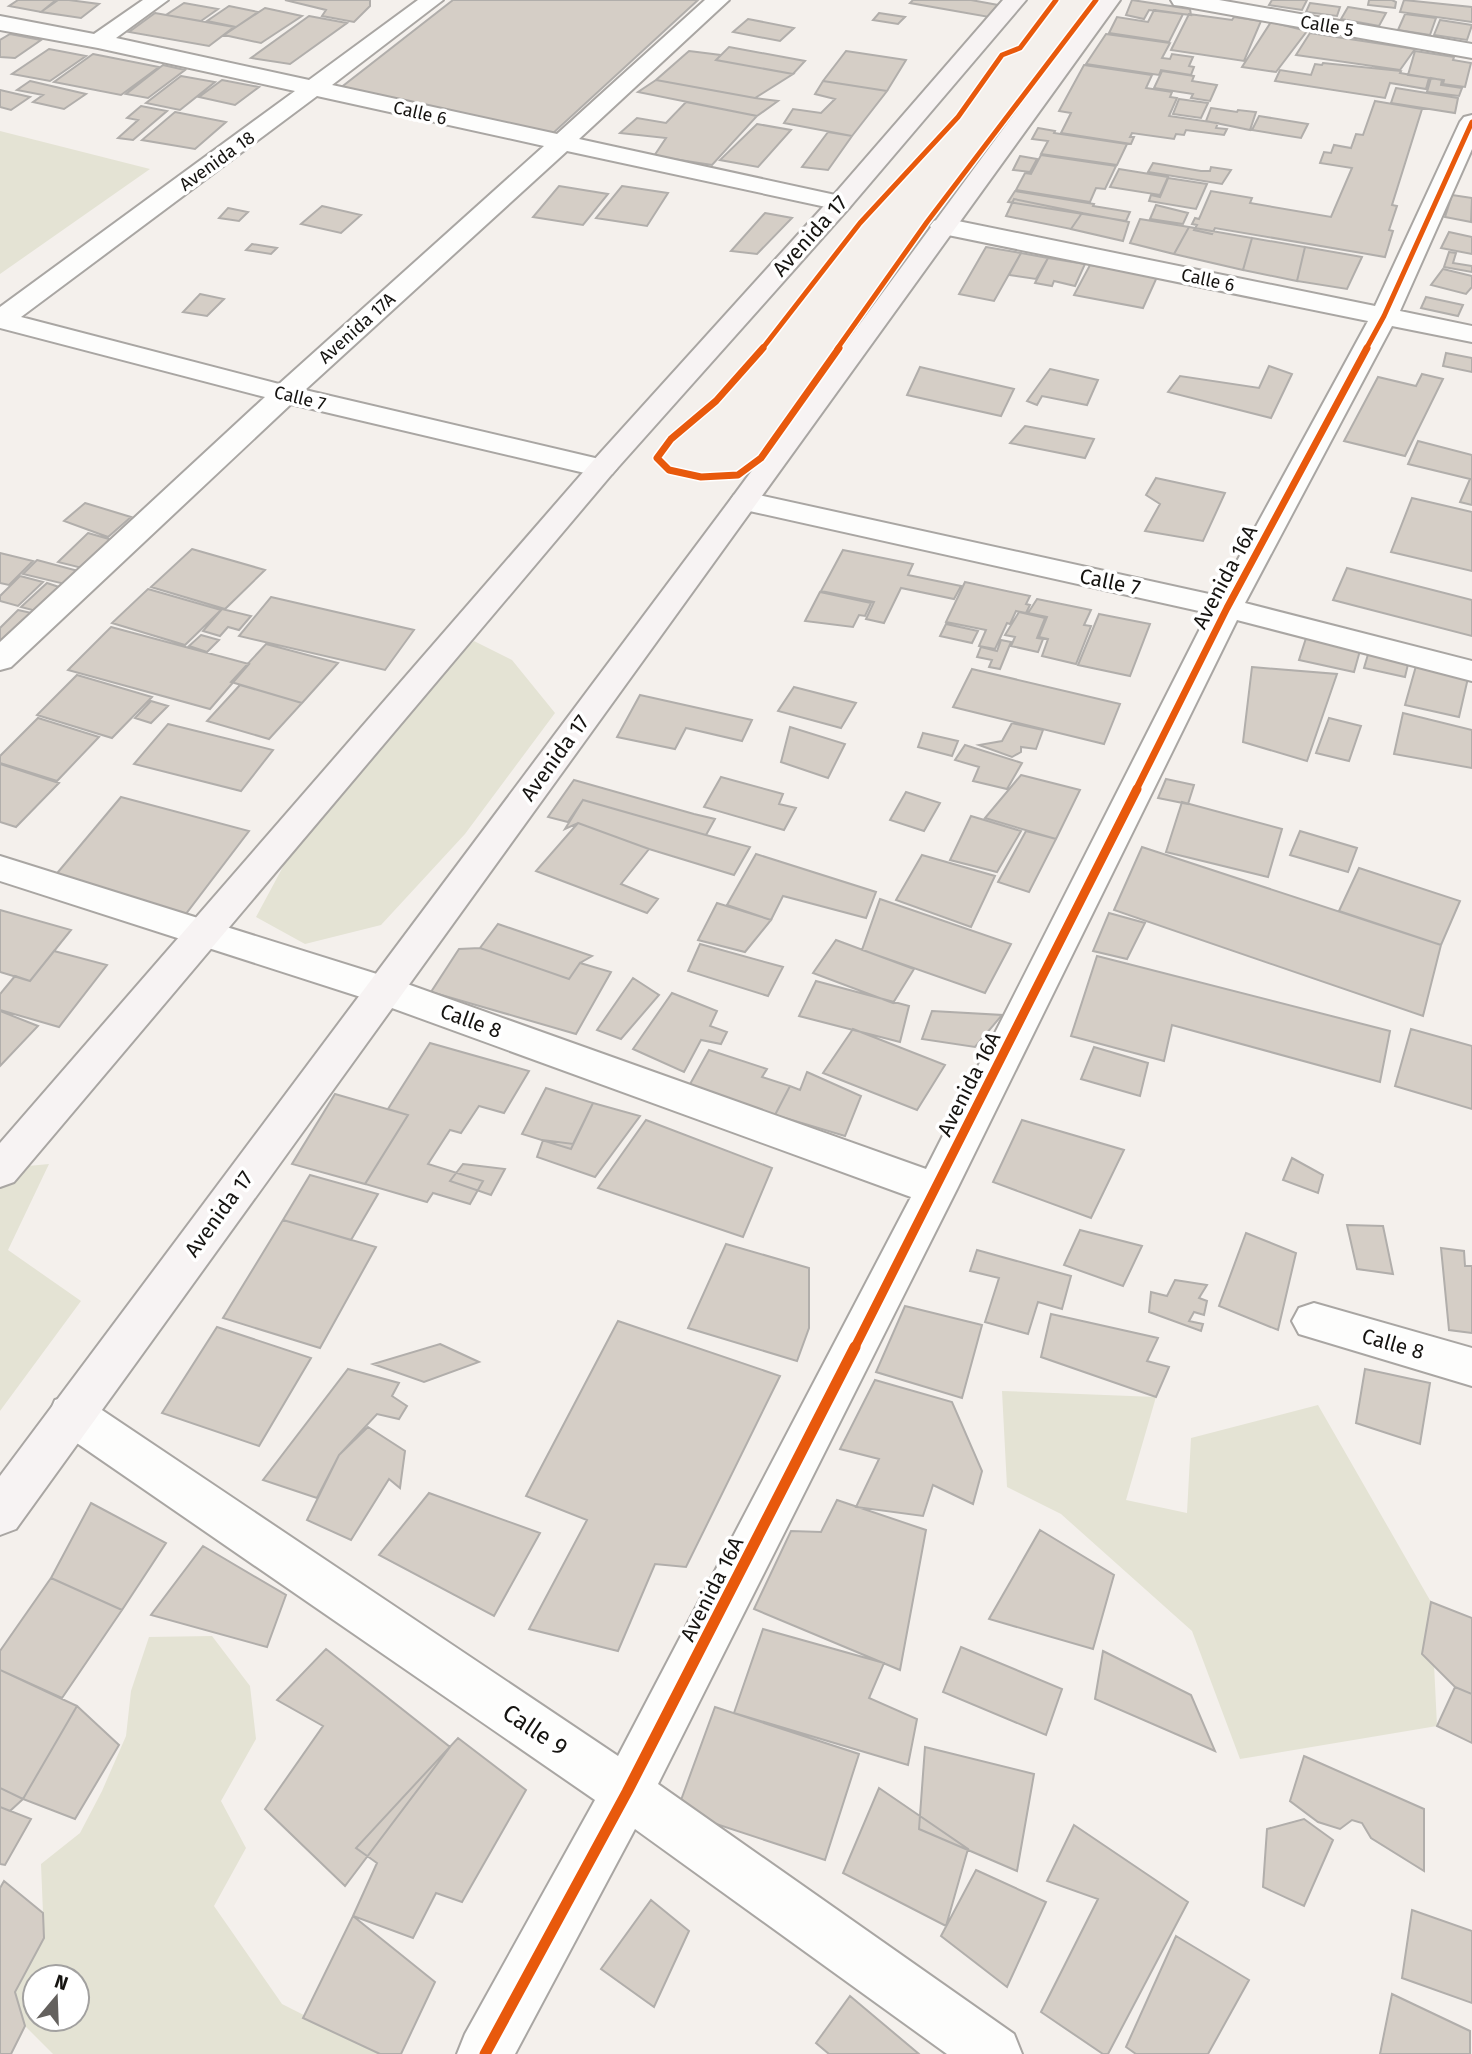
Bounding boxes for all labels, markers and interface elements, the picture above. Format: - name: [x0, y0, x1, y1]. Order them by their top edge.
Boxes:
- street label: Calle 5: [1299, 11, 1355, 41]
- street label: Calle 6: [391, 96, 449, 130]
- street label: Avenida 18: [175, 126, 259, 196]
- street label: Avenida 17: [767, 190, 853, 282]
- street label: Calle 6: [1179, 264, 1237, 296]
- street label: Avenida 17A: [314, 287, 400, 368]
- street label: Calle 7: [272, 381, 328, 415]
- street label: Avenida 16A: [1187, 521, 1263, 633]
- street label: Calle 7: [1077, 563, 1143, 601]
- street label: Avenida 17: [515, 710, 595, 806]
- street label: Calle 8: [437, 998, 505, 1044]
- street label: Avenida 16A: [932, 1027, 1006, 1141]
- street label: Avenida 17: [179, 1166, 259, 1262]
- street label: Calle 8: [1359, 1323, 1427, 1365]
- street label: Avenida 16A: [675, 1532, 749, 1646]
- street label: Calle 9: [497, 1698, 573, 1762]
- north arrow: [21, 1963, 91, 2033]
- text: N: [52, 1969, 71, 1995]

